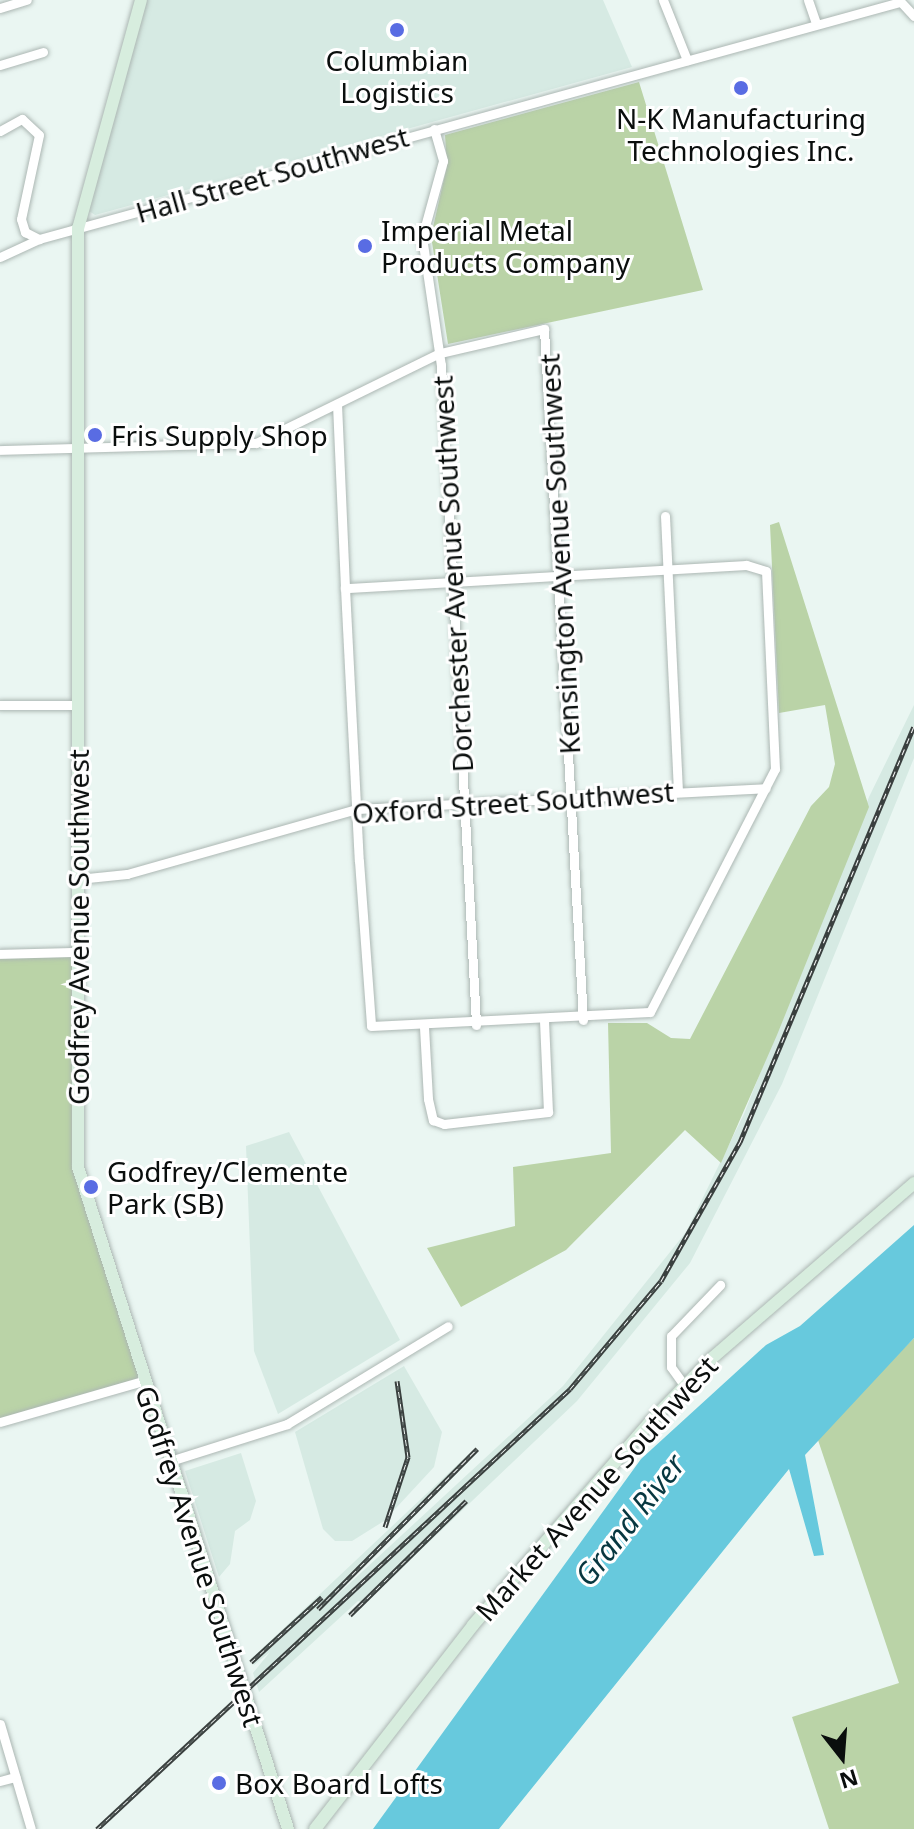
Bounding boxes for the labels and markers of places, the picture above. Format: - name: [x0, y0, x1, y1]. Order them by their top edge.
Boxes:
- marker: Columbian Logistics: [388, 21, 406, 39]
- place label: Columbian Logistics: [326, 43, 468, 109]
- marker: N-K Manufacturing Technologies Inc.: [732, 79, 750, 97]
- place label: N-K Manufacturing Technologies Inc.: [616, 101, 866, 167]
- place label: Imperial Metal Products Company: [381, 213, 630, 279]
- marker: Imperial Metal Products Company: [356, 237, 374, 255]
- place label: Fris Supply Shop: [111, 418, 328, 452]
- marker: Fris Supply Shop: [86, 426, 104, 444]
- place label: Godfrey/Clemente Park (SB): [107, 1154, 348, 1220]
- marker: Godfrey/Clemente Park (SB): [82, 1178, 100, 1196]
- place label: Box Board Lofts: [235, 1766, 443, 1800]
- marker: Box Board Lofts: [210, 1774, 228, 1792]

